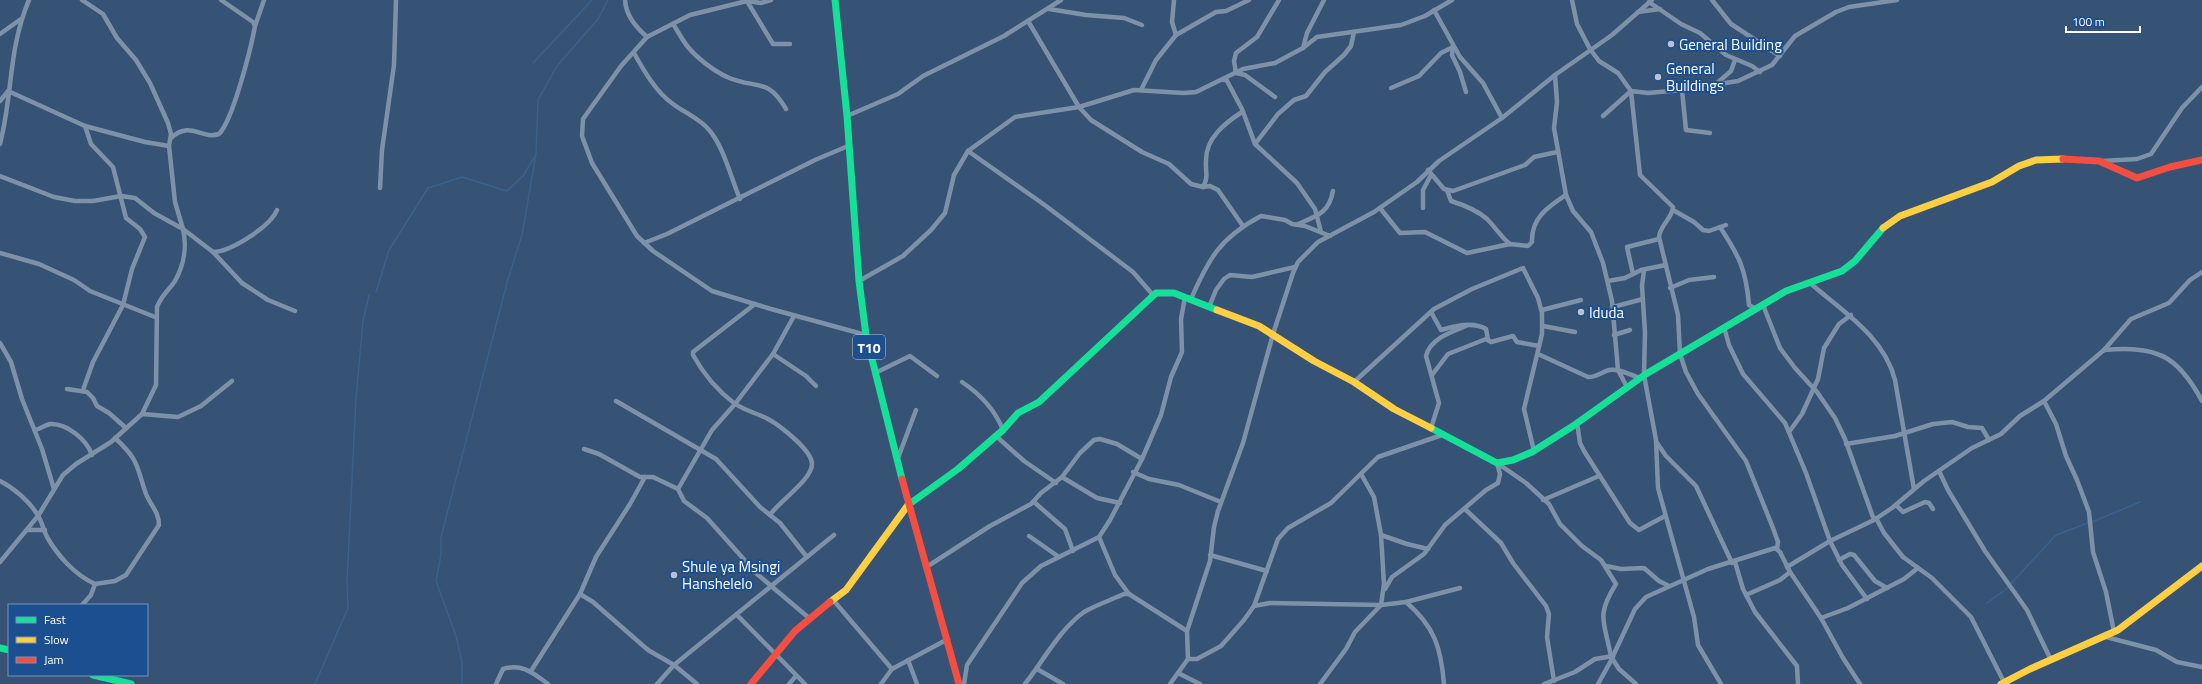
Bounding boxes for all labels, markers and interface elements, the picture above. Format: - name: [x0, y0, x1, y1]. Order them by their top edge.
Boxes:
- scale bar: [2066, 8, 2140, 34]
- text: 100 m: [2072, 12, 2105, 31]
- place label: General Building: [1679, 33, 1782, 56]
- marker: General Building: [1666, 39, 1676, 49]
- place label: General Buildings: [1666, 57, 1724, 97]
- marker: General Buildings: [1653, 72, 1663, 82]
- place label: Iduda: [1589, 301, 1624, 324]
- marker: Iduda: [1576, 307, 1586, 317]
- road number: T10: [853, 335, 885, 359]
- place label: Shule ya Msingi Hanshelelo: [682, 555, 780, 595]
- marker: Shule ya Msingi Hanshelelo: [669, 570, 679, 580]
- legend: [8, 604, 148, 676]
- text: Fast: [44, 610, 67, 629]
- text: Slow: [44, 630, 69, 649]
- text: Jam: [44, 650, 64, 669]

